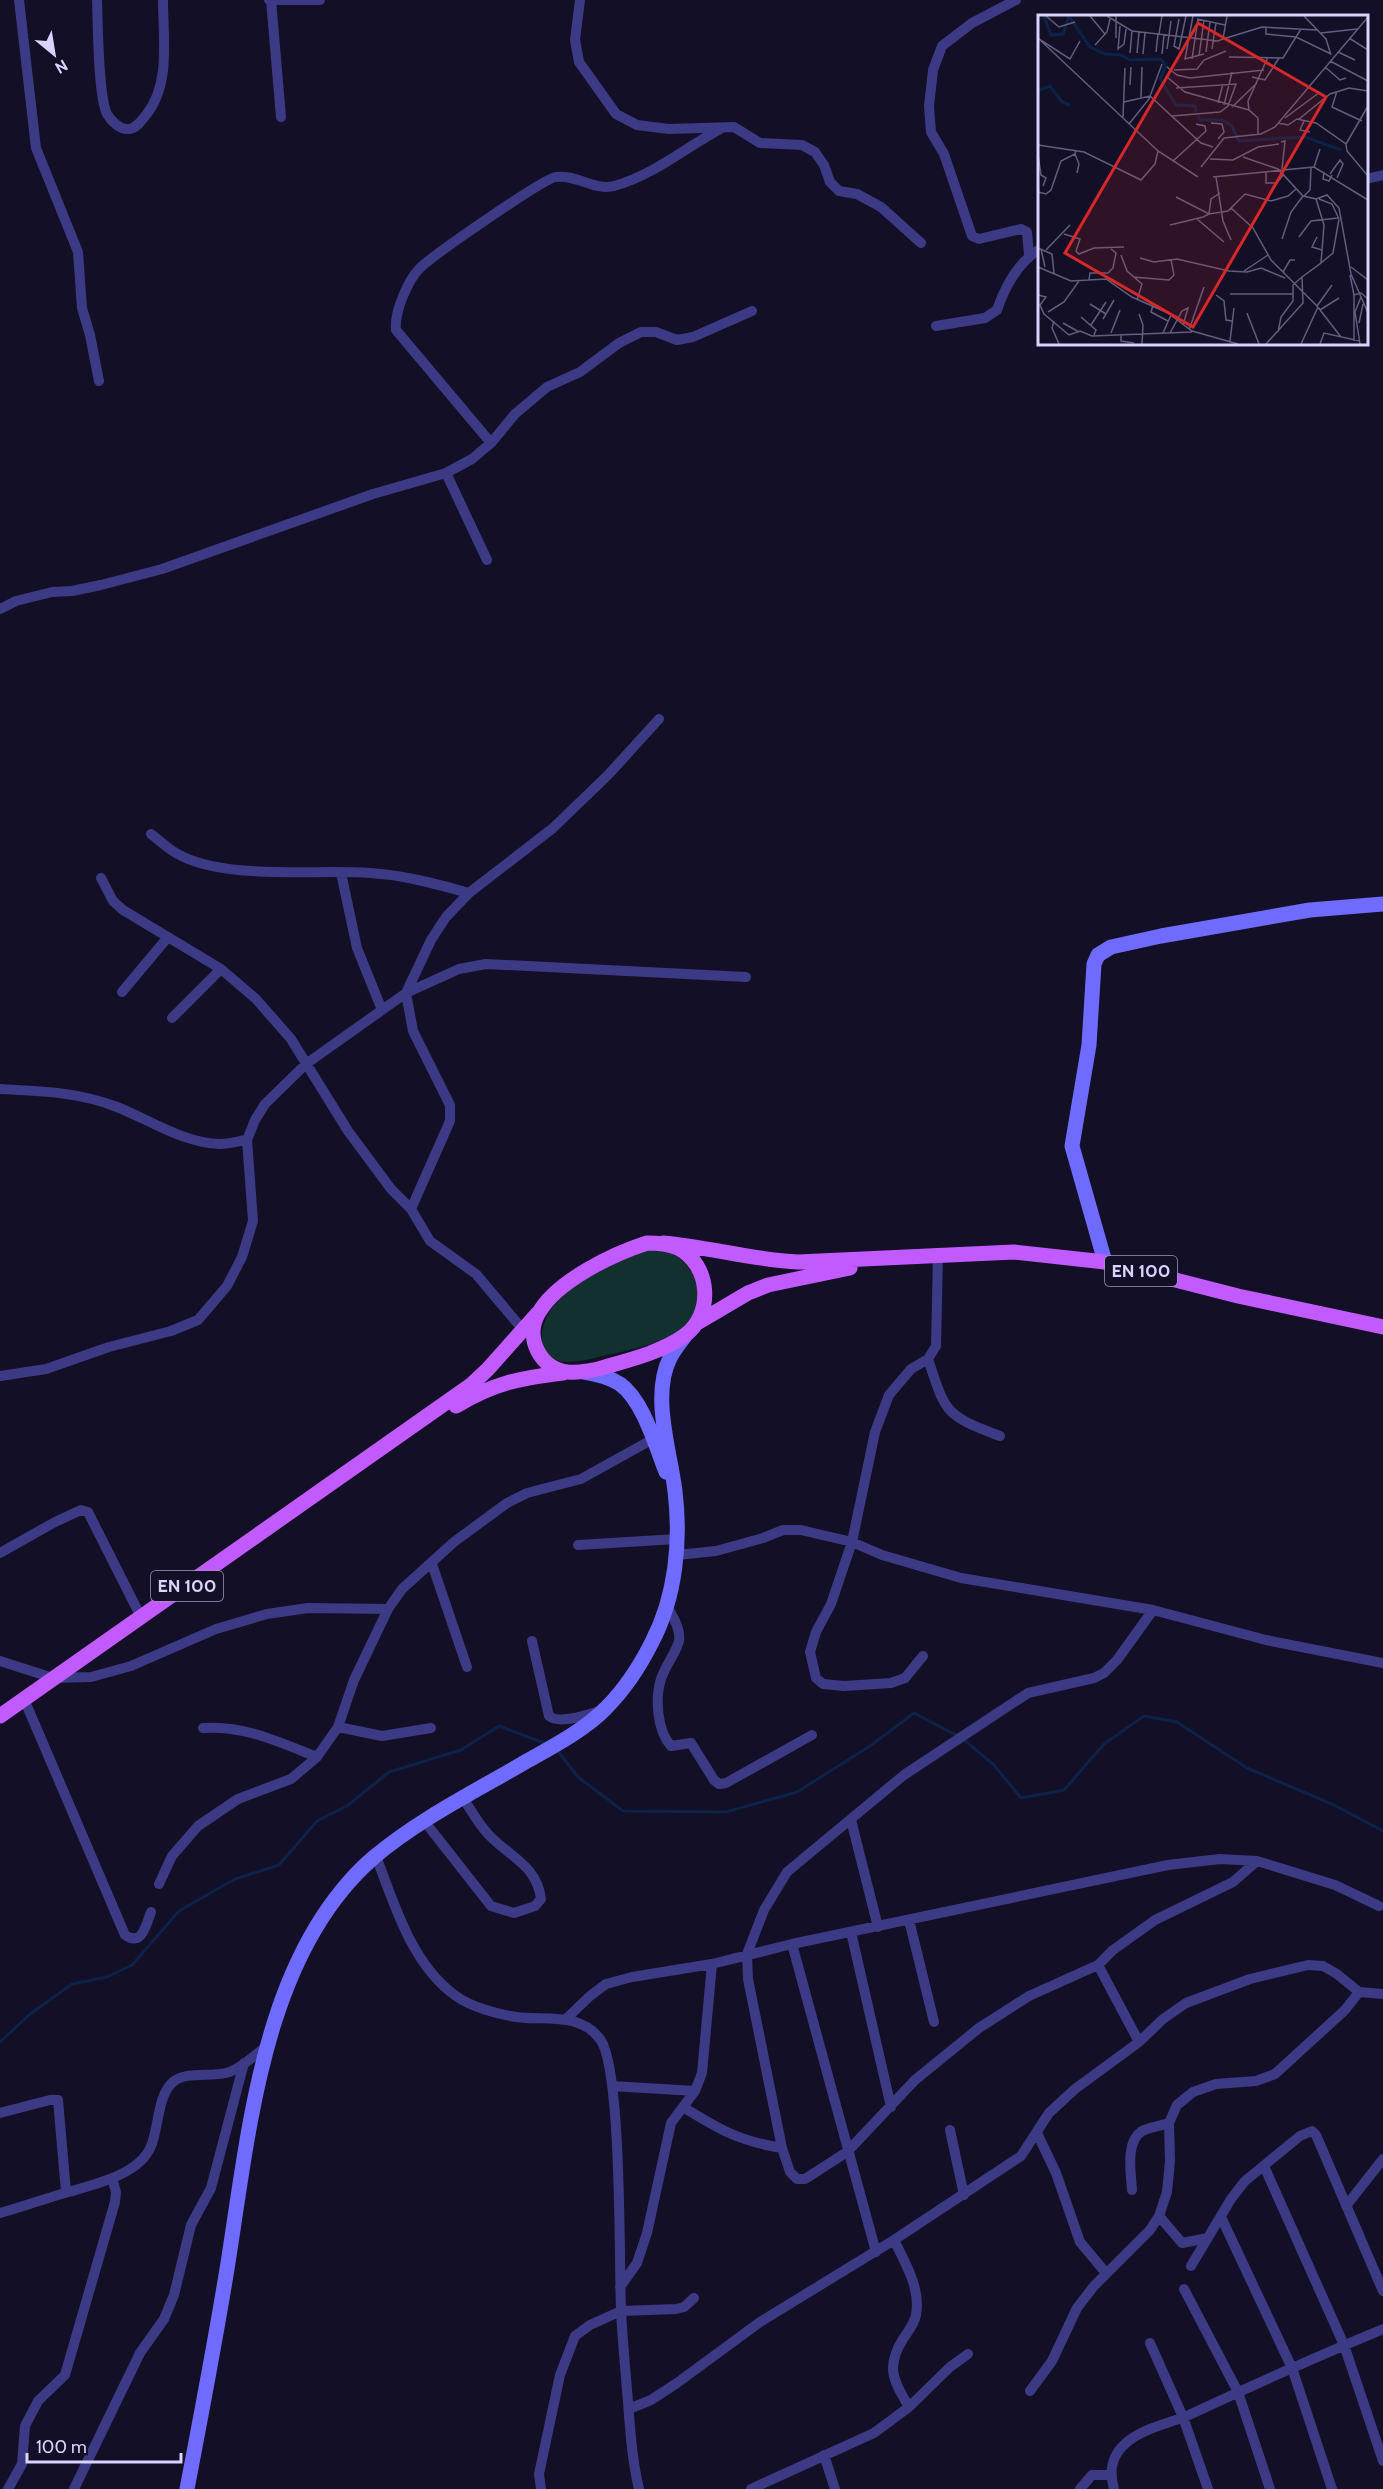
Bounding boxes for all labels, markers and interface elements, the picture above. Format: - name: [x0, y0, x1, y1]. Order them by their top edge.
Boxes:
- inset map: [1038, 15, 1368, 345]
- north arrow: [24, 24, 84, 84]
- text: N: [52, 56, 71, 78]
- road number: EN 100: [1105, 1256, 1177, 1286]
- road number: EN 100: [151, 1571, 223, 1601]
- scale bar: [27, 2426, 182, 2464]
- text: 100 m: [36, 2436, 87, 2458]

